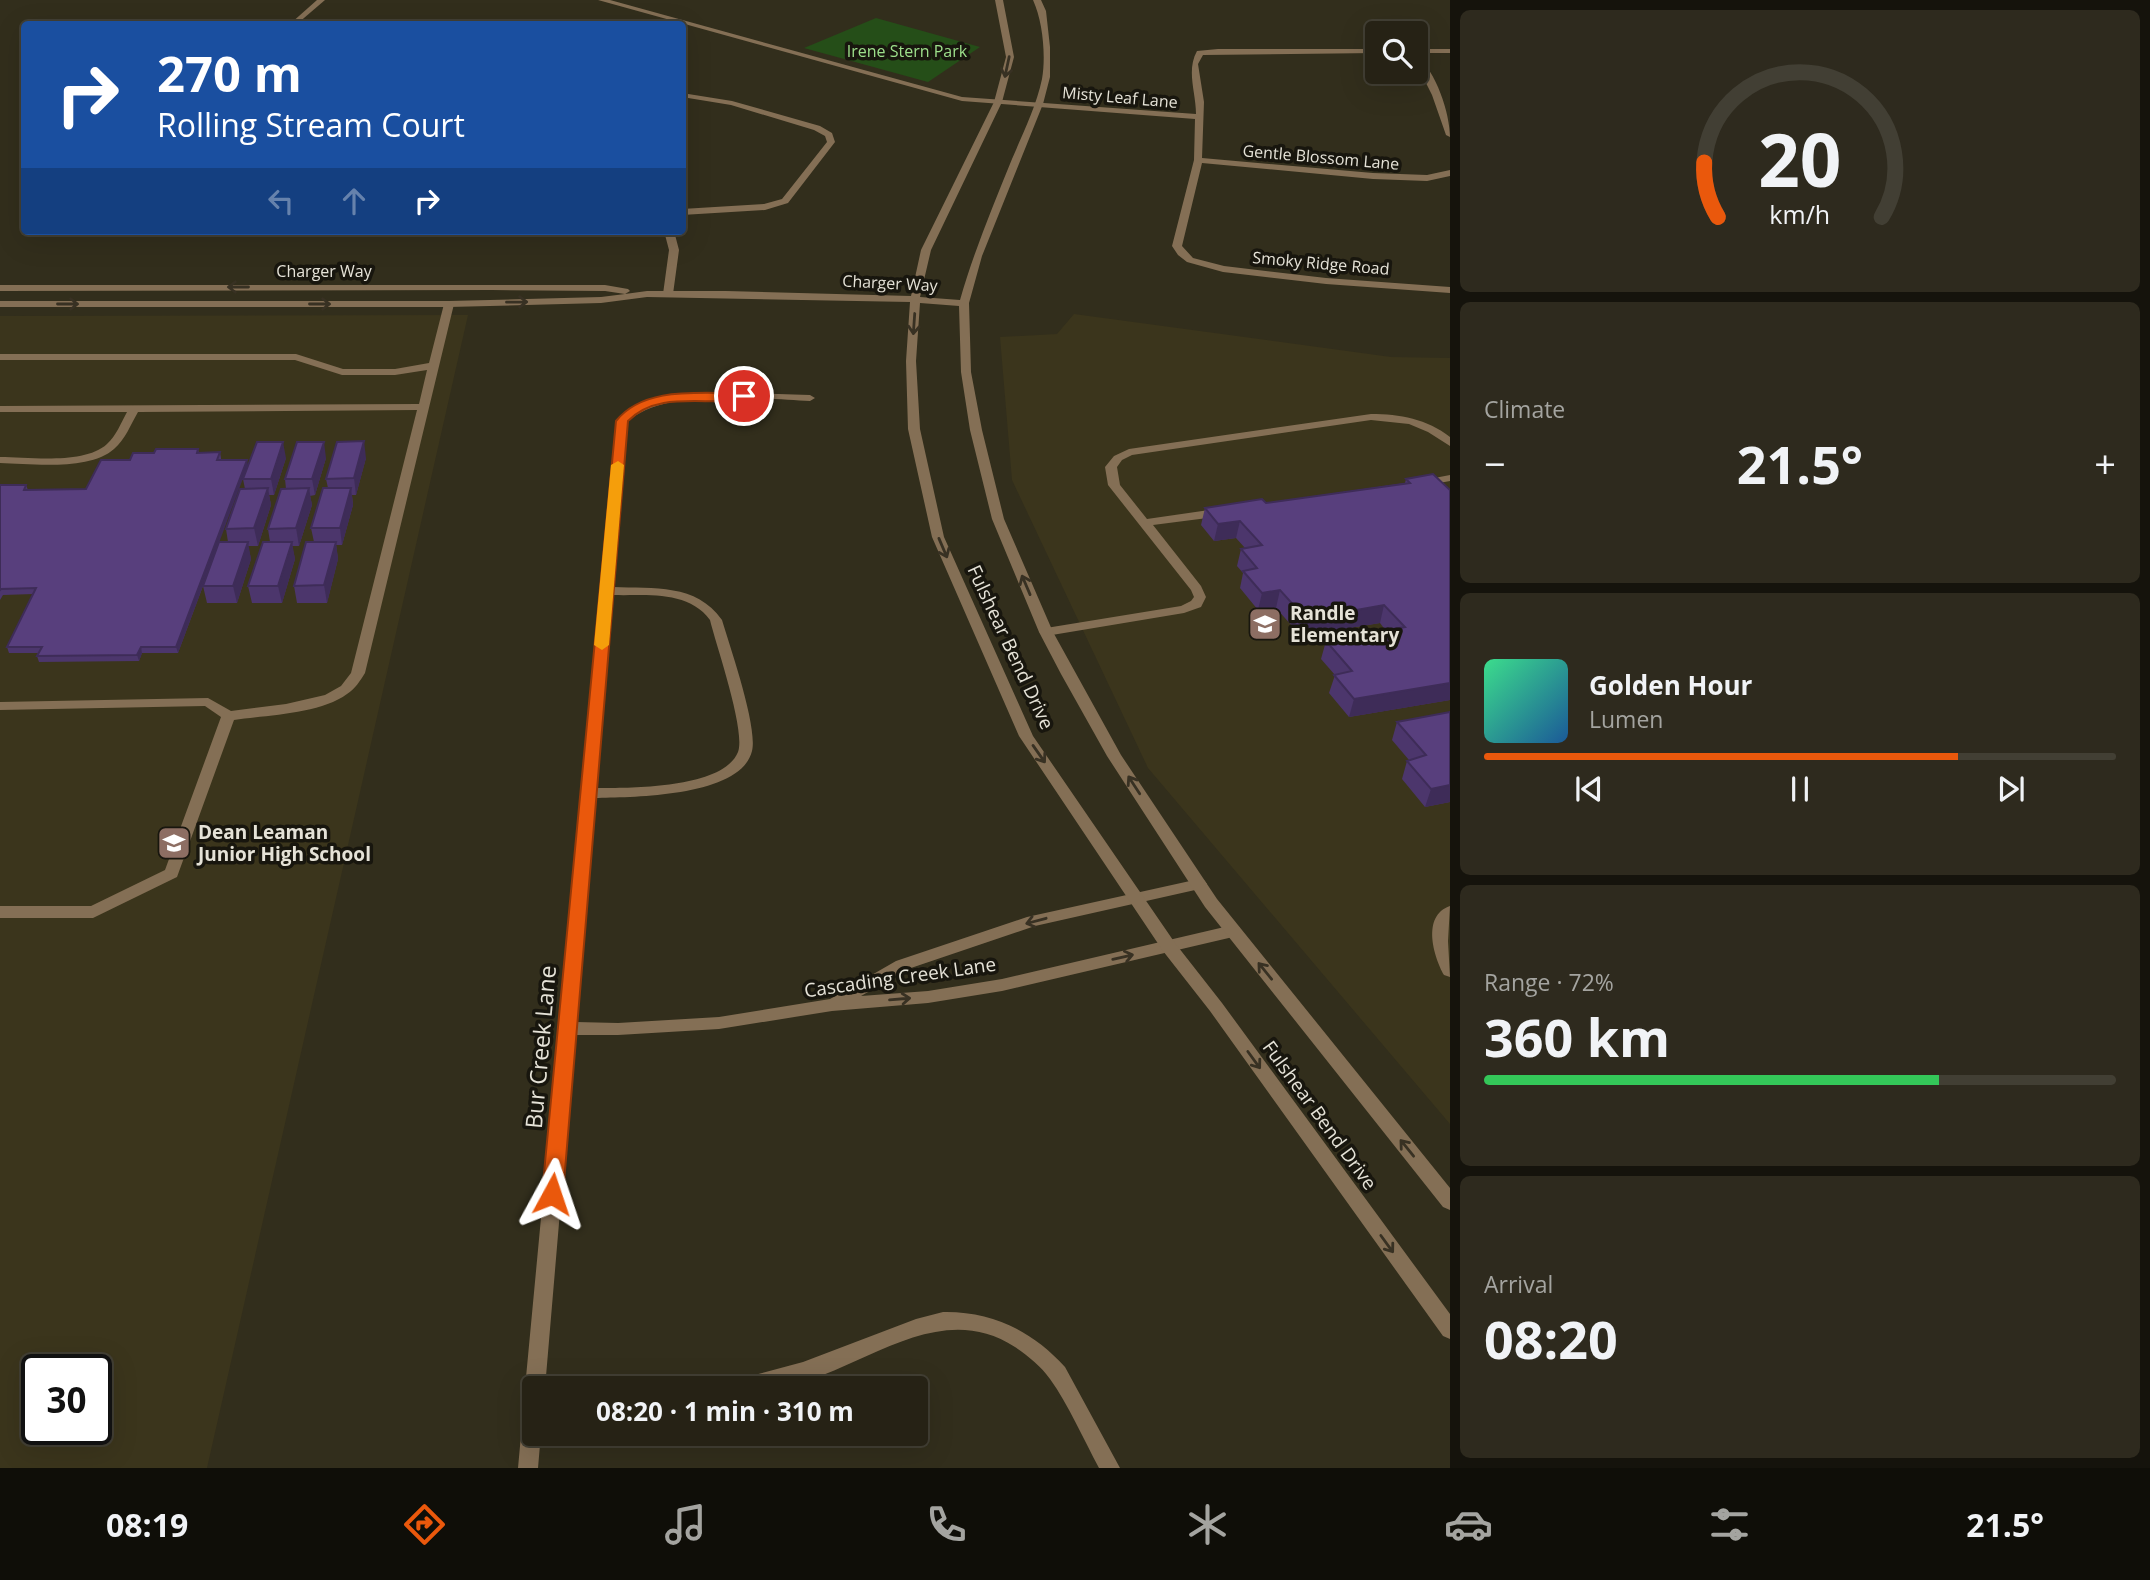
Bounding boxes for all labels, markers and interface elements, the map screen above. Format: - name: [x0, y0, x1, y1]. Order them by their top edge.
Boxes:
- map controls: [1365, 21, 1428, 84]
- button: search: [1365, 21, 1428, 84]
- text: 270 m: [157, 40, 302, 106]
- park label: Irene Stern Park: [847, 40, 968, 62]
- icon: right: [42, 49, 133, 140]
- one-way arrow: [1000, 55, 1014, 78]
- street label: Misty Leaf Lane: [1061, 81, 1179, 113]
- text: Rolling Stream Court: [157, 103, 465, 146]
- text: 20: [1758, 109, 1842, 208]
- street label: Gentle Blossom Lane: [1242, 139, 1400, 175]
- icon: left: [262, 182, 300, 220]
- icon: ahead: [335, 182, 373, 220]
- icon: right: [408, 182, 446, 220]
- text: km/h: [1770, 197, 1830, 231]
- street label: Smoky Ridge Road: [1252, 246, 1390, 280]
- street label: Charger Way: [276, 260, 373, 282]
- street label: Charger Way: [842, 270, 939, 297]
- one-way arrow: [227, 280, 250, 294]
- one-way arrow: [505, 295, 528, 308]
- one-way arrow: [56, 297, 79, 311]
- one-way arrow: [308, 297, 331, 311]
- one-way arrow: [907, 312, 920, 335]
- pin: [714, 366, 774, 426]
- icon: arrive: [725, 377, 763, 415]
- text: Climate: [1484, 393, 1565, 425]
- text: 21.5°: [1737, 428, 1863, 499]
- text: −: [1484, 437, 1506, 489]
- text: +: [2094, 437, 2116, 489]
- one-way arrow: [937, 537, 950, 558]
- street label: Fulshear Bend Drive: [961, 561, 1061, 733]
- one-way arrow: [1019, 575, 1032, 597]
- place label: Randle Elementary: [1290, 600, 1399, 648]
- school or university icon: Randle Elementary: [1246, 605, 1284, 643]
- text: Golden Hour: [1589, 667, 1752, 703]
- text: Lumen: [1589, 703, 1663, 735]
- one-way arrow: [1031, 744, 1046, 763]
- icon: previous: [1570, 770, 1608, 808]
- icon: pause: [1781, 770, 1819, 808]
- icon: next: [1992, 770, 2030, 808]
- one-way arrow: [1126, 776, 1140, 796]
- place label: Dean Leaman Junior High School: [196, 819, 371, 867]
- school or university icon: Dean Leaman Junior High School: [155, 824, 193, 862]
- one-way arrow: [1026, 915, 1048, 928]
- one-way arrow: [1111, 950, 1134, 963]
- street label: Cascading Creek Lane: [802, 951, 998, 1003]
- one-way arrow: [1257, 962, 1273, 980]
- street label: Bur Creek Lane: [517, 964, 563, 1130]
- text: Range · 72%: [1484, 966, 1614, 998]
- one-way arrow: [888, 993, 910, 1006]
- text: 360 km: [1484, 1001, 1670, 1072]
- street label: Fulshear Bend Drive: [1257, 1035, 1383, 1195]
- one-way arrow: [1247, 1050, 1261, 1069]
- one-way arrow: [1400, 1140, 1415, 1158]
- position arrow: [515, 1157, 589, 1231]
- one-way arrow: [1380, 1234, 1395, 1253]
- text: Arrival: [1484, 1268, 1553, 1300]
- text: 08:20: [1484, 1303, 1618, 1374]
- speed limit sign: 30: [21, 1354, 112, 1445]
- text: 08:20 · 1 min · 310 m: [596, 1393, 854, 1429]
- icon: directions: [400, 1500, 449, 1549]
- icon: music: [661, 1500, 710, 1549]
- icon: phone: [922, 1500, 971, 1549]
- icon: climate: [1183, 1500, 1232, 1549]
- icon: car: [1444, 1500, 1493, 1549]
- icon: filters: [1705, 1500, 1754, 1549]
- text: 08:19: [106, 1503, 188, 1546]
- text: 21.5°: [1966, 1503, 2044, 1546]

